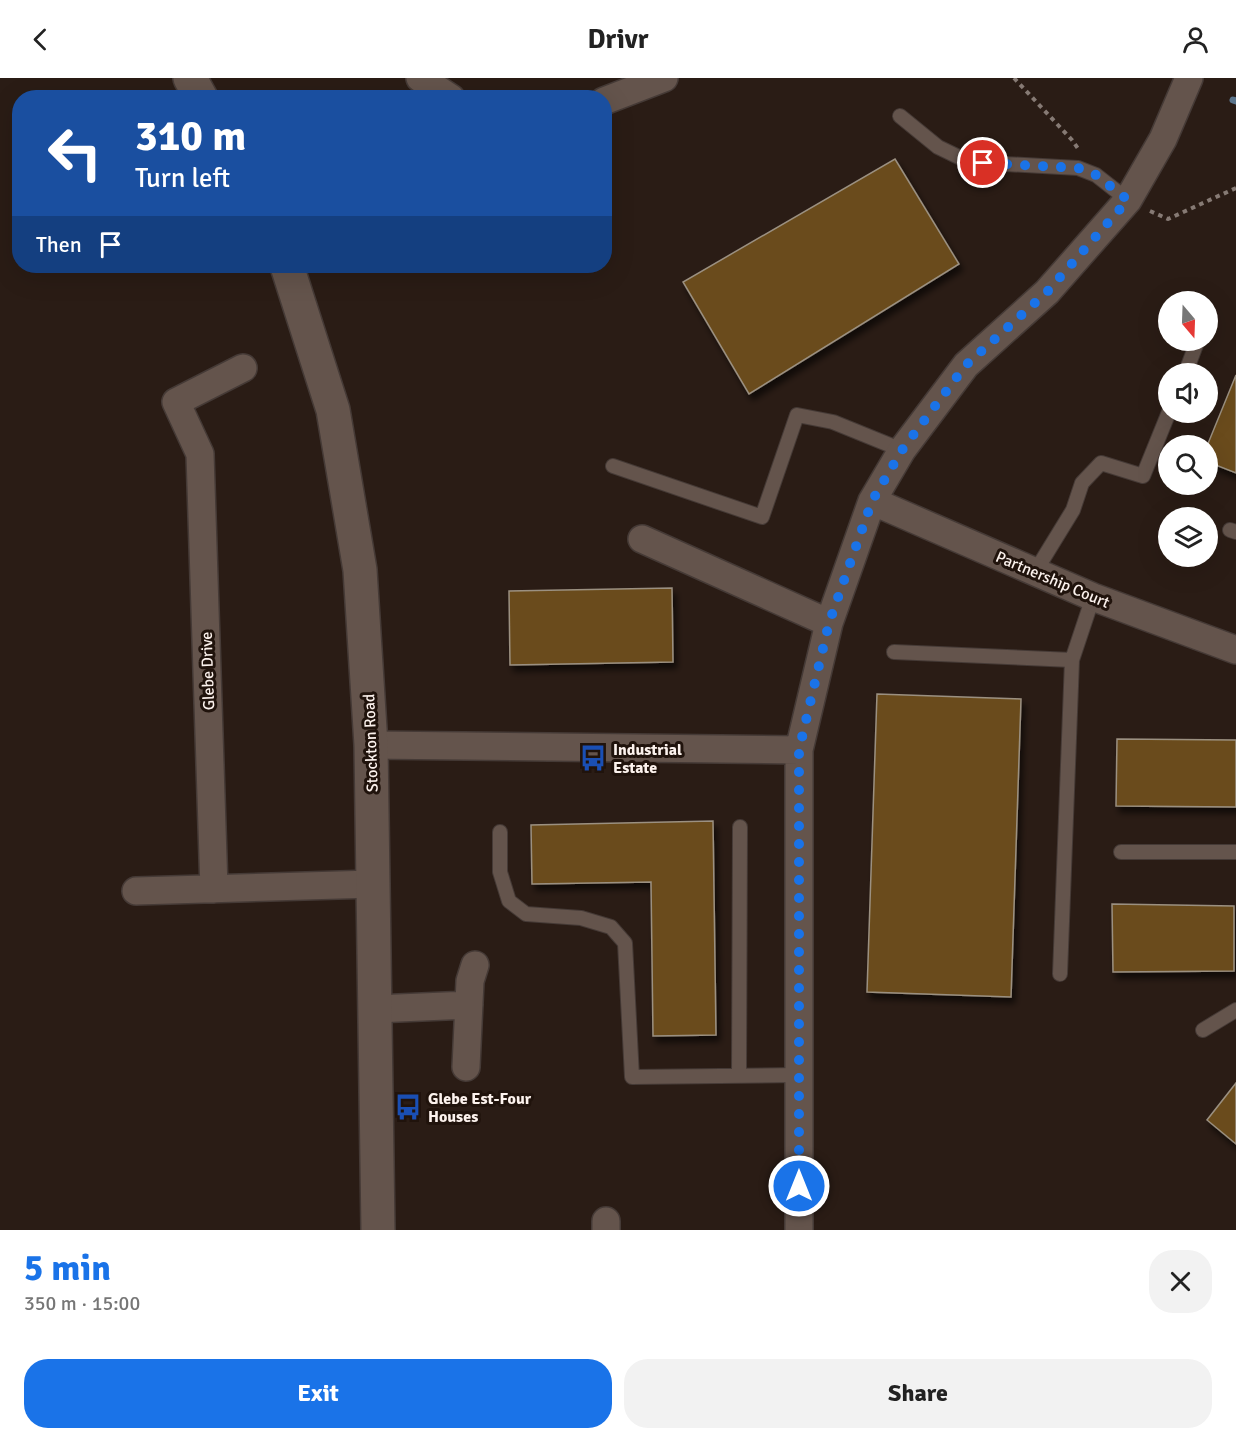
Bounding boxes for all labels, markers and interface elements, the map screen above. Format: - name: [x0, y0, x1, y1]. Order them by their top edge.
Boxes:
- icon: back: [24, 23, 57, 56]
- text: Drivr: [588, 23, 648, 56]
- icon: person: [1179, 23, 1212, 56]
- text: 310 m: [135, 111, 246, 162]
- icon: left: [36, 114, 114, 192]
- pin: [957, 137, 1008, 188]
- icon: arrive: [966, 146, 999, 179]
- text: Turn left: [135, 162, 230, 195]
- icon: arrive: [94, 228, 127, 261]
- text: Then: [36, 231, 82, 258]
- north arrow: [1158, 291, 1218, 351]
- map controls: [1158, 291, 1218, 567]
- button: sound: [1158, 363, 1218, 423]
- button: search: [1158, 435, 1218, 495]
- button: layers: [1158, 507, 1218, 567]
- street label: Partnership Court: [993, 547, 1113, 613]
- street label: Glebe Drive: [197, 631, 219, 711]
- street label: Stockton Road: [359, 693, 383, 793]
- place label: Industrial Estate: [613, 740, 682, 778]
- bus stop icon: Industrial Estate: [578, 743, 608, 773]
- place label: Glebe Est-Four Houses: [428, 1089, 532, 1127]
- bus stop icon: Glebe Est-Four Houses: [393, 1092, 423, 1122]
- position arrow: [767, 1154, 831, 1218]
- text: 5 min: [24, 1246, 111, 1291]
- button: close: [1149, 1250, 1212, 1313]
- text: 350 m · 15:00: [24, 1291, 140, 1316]
- button: Exit: [24, 1359, 612, 1428]
- button: Share: [624, 1359, 1212, 1428]

